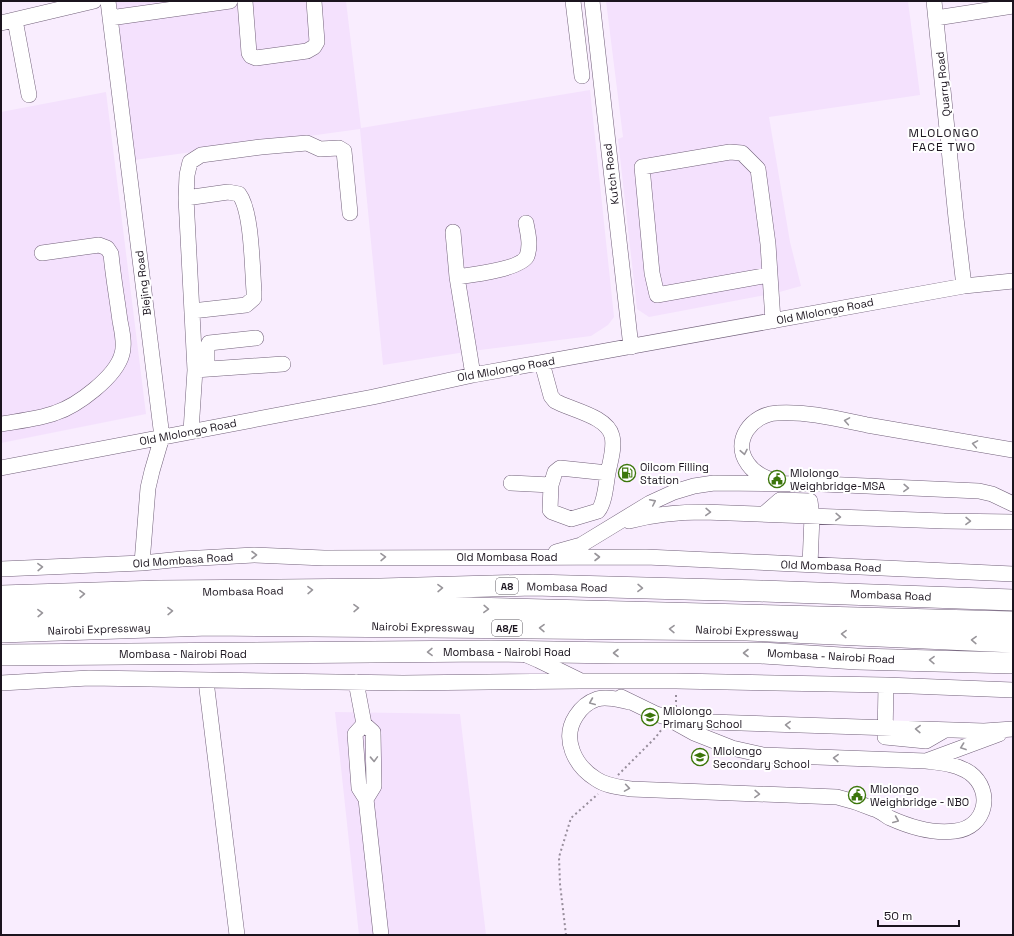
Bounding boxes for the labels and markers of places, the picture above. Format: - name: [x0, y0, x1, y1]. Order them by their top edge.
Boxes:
- place label: Oilcom Filling Station: [640, 460, 709, 487]
- fuel station icon: Oilcom Filling Station: [617, 463, 637, 483]
- place label: Mlolongo Weighbridge-MSA: [790, 466, 885, 493]
- public building icon: Mlolongo Weighbridge-MSA: [767, 469, 787, 489]
- place label: Mlolongo Primary School: [663, 704, 742, 731]
- school or university icon: Mlolongo Primary School: [640, 707, 660, 727]
- place label: Mlolongo Secondary School: [713, 744, 810, 771]
- school or university icon: Mlolongo Secondary School: [690, 747, 710, 767]
- place label: Mlolongo Weighbridge - NBO: [870, 782, 969, 809]
- public building icon: Mlolongo Weighbridge - NBO: [847, 785, 867, 805]

